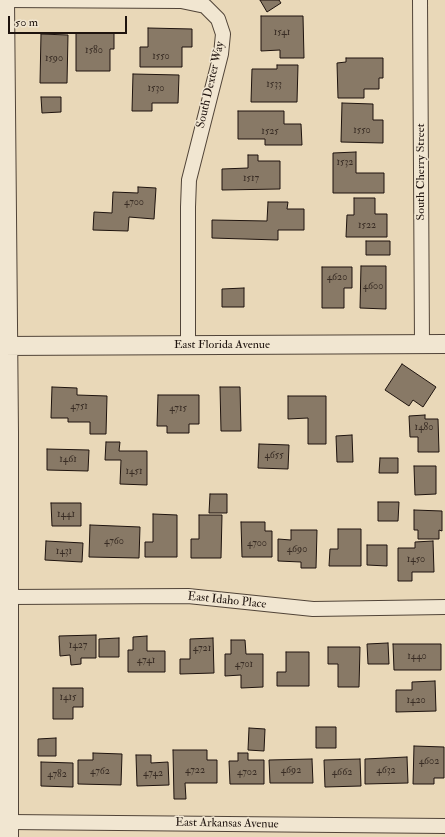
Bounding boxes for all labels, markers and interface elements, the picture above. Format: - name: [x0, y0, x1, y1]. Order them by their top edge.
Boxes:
- scale bar: [10, 8, 129, 34]
- text: 50 m: [15, 15, 38, 30]
- house number: 1541: [274, 27, 290, 39]
- street label: South Dexter Way: [194, 40, 228, 130]
- house number: 1580: [85, 45, 103, 57]
- house number: 1550: [152, 51, 170, 63]
- house number: 1590: [45, 53, 63, 65]
- house number: 1533: [266, 79, 282, 91]
- house number: 1530: [148, 83, 164, 95]
- street label: South Cherry Street: [414, 123, 428, 221]
- house number: 1550: [353, 125, 371, 137]
- house number: 1525: [261, 126, 279, 138]
- house number: 1532: [337, 157, 353, 169]
- house number: 1517: [243, 173, 259, 185]
- house number: 4700: [124, 197, 144, 209]
- house number: 1522: [358, 220, 376, 232]
- house number: 4620: [327, 272, 347, 284]
- house number: 4600: [363, 281, 383, 293]
- street label: East Florida Avenue: [174, 338, 270, 352]
- house number: 4751: [70, 401, 88, 413]
- house number: 4715: [169, 403, 187, 415]
- house number: 1480: [415, 422, 433, 434]
- house number: 4655: [264, 450, 284, 462]
- house number: 1461: [59, 454, 77, 466]
- house number: 1451: [126, 466, 142, 478]
- house number: 1441: [57, 509, 75, 521]
- house number: 4760: [104, 536, 124, 548]
- house number: 4700: [247, 538, 267, 550]
- house number: 4690: [287, 544, 307, 556]
- house number: 1431: [56, 546, 72, 558]
- house number: 1450: [407, 554, 425, 566]
- street label: East Idaho Place: [187, 590, 267, 612]
- house number: 1427: [69, 640, 87, 652]
- house number: 4721: [193, 643, 211, 655]
- house number: 1440: [407, 651, 427, 663]
- house number: 4741: [137, 655, 155, 667]
- house number: 4701: [235, 659, 253, 671]
- house number: 1415: [60, 692, 76, 704]
- house number: 1420: [406, 695, 426, 707]
- house number: 4602: [419, 756, 439, 768]
- house number: 4722: [185, 765, 205, 777]
- house number: 4692: [281, 765, 301, 777]
- house number: 4632: [376, 765, 396, 777]
- house number: 4762: [90, 766, 110, 778]
- house number: 4702: [237, 767, 257, 779]
- house number: 4662: [332, 767, 352, 779]
- house number: 4742: [143, 768, 163, 780]
- house number: 4782: [47, 769, 67, 781]
- street label: East Arkansas Avenue: [175, 816, 279, 832]

